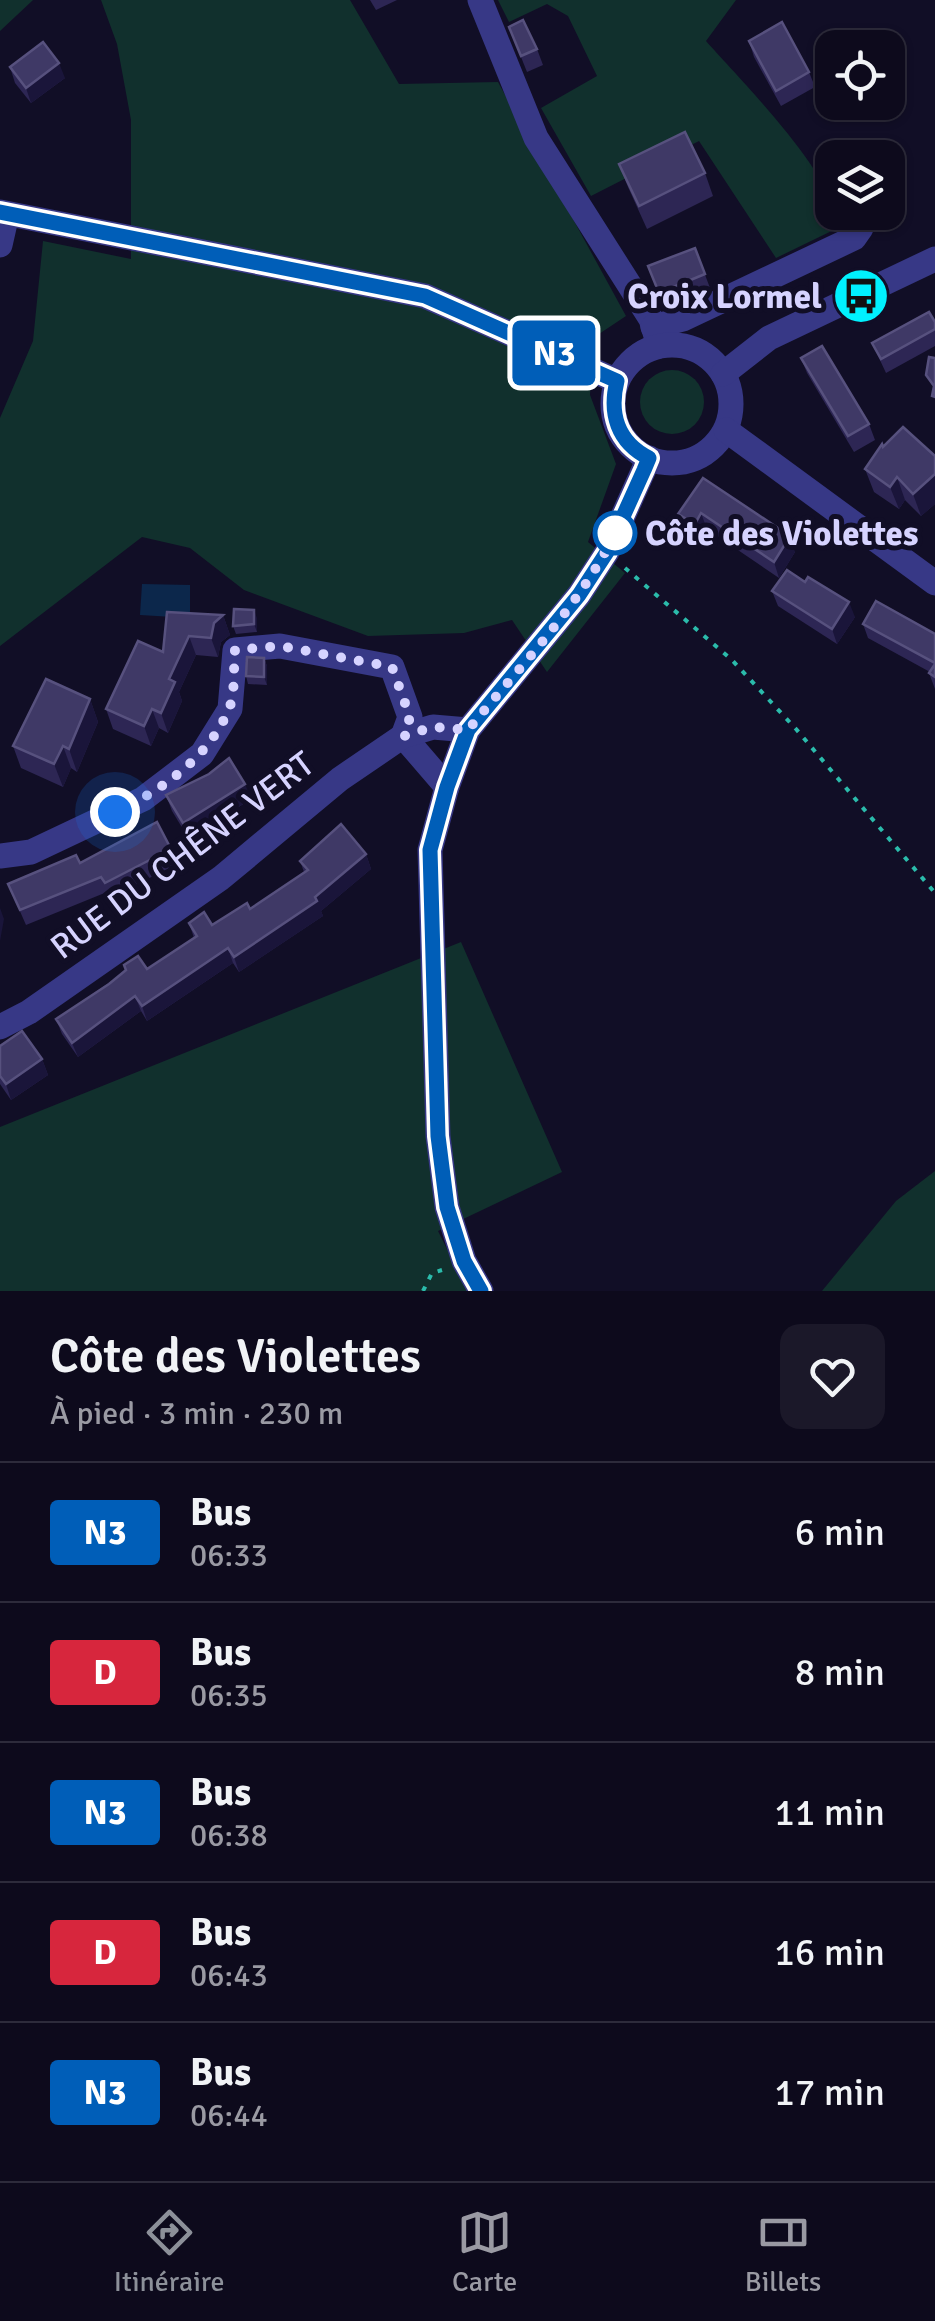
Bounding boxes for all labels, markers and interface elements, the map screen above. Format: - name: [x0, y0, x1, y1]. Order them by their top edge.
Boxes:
- map controls: [815, 30, 905, 230]
- button: locate: [815, 30, 905, 120]
- button: layers: [815, 140, 905, 230]
- bus stop icon: Croix Lormel: [831, 266, 891, 326]
- place label: Croix Lormel: [627, 275, 822, 318]
- line badge: N3: [509, 320, 599, 386]
- text: N3: [532, 332, 576, 375]
- marker: Côte des Violettes: [594, 512, 636, 554]
- place label: Côte des Violettes: [645, 512, 918, 555]
- street label: RUE DU CHÊNE VERT: [42, 742, 323, 968]
- your location: [90, 787, 140, 837]
- button: heart: [780, 1324, 885, 1429]
- text: Côte des Violettes: [50, 1327, 421, 1386]
- text: À pied · 3 min · 230 m: [50, 1394, 343, 1433]
- text: Bus: [190, 1489, 251, 1536]
- text: 6 min: [795, 1509, 885, 1556]
- text: N3: [83, 1511, 127, 1554]
- text: 06:33: [190, 1536, 268, 1575]
- text: Bus: [190, 1629, 251, 1676]
- text: 8 min: [795, 1649, 885, 1696]
- text: D: [93, 1651, 117, 1694]
- text: 06:35: [190, 1676, 268, 1715]
- text: Bus: [190, 1769, 251, 1816]
- text: 11 min: [774, 1789, 885, 1836]
- text: N3: [83, 1791, 127, 1834]
- text: 06:38: [190, 1816, 268, 1855]
- text: Bus: [190, 1909, 251, 1956]
- text: 16 min: [774, 1929, 885, 1976]
- text: D: [93, 1931, 117, 1974]
- text: 06:43: [190, 1956, 268, 1995]
- text: Bus: [190, 2049, 251, 2096]
- text: 17 min: [774, 2069, 885, 2116]
- text: N3: [83, 2071, 127, 2114]
- text: 06:44: [190, 2096, 268, 2135]
- tab: Itinéraire: [114, 2205, 225, 2299]
- tab: Carte: [452, 2205, 517, 2299]
- tab: Billets: [745, 2205, 821, 2299]

